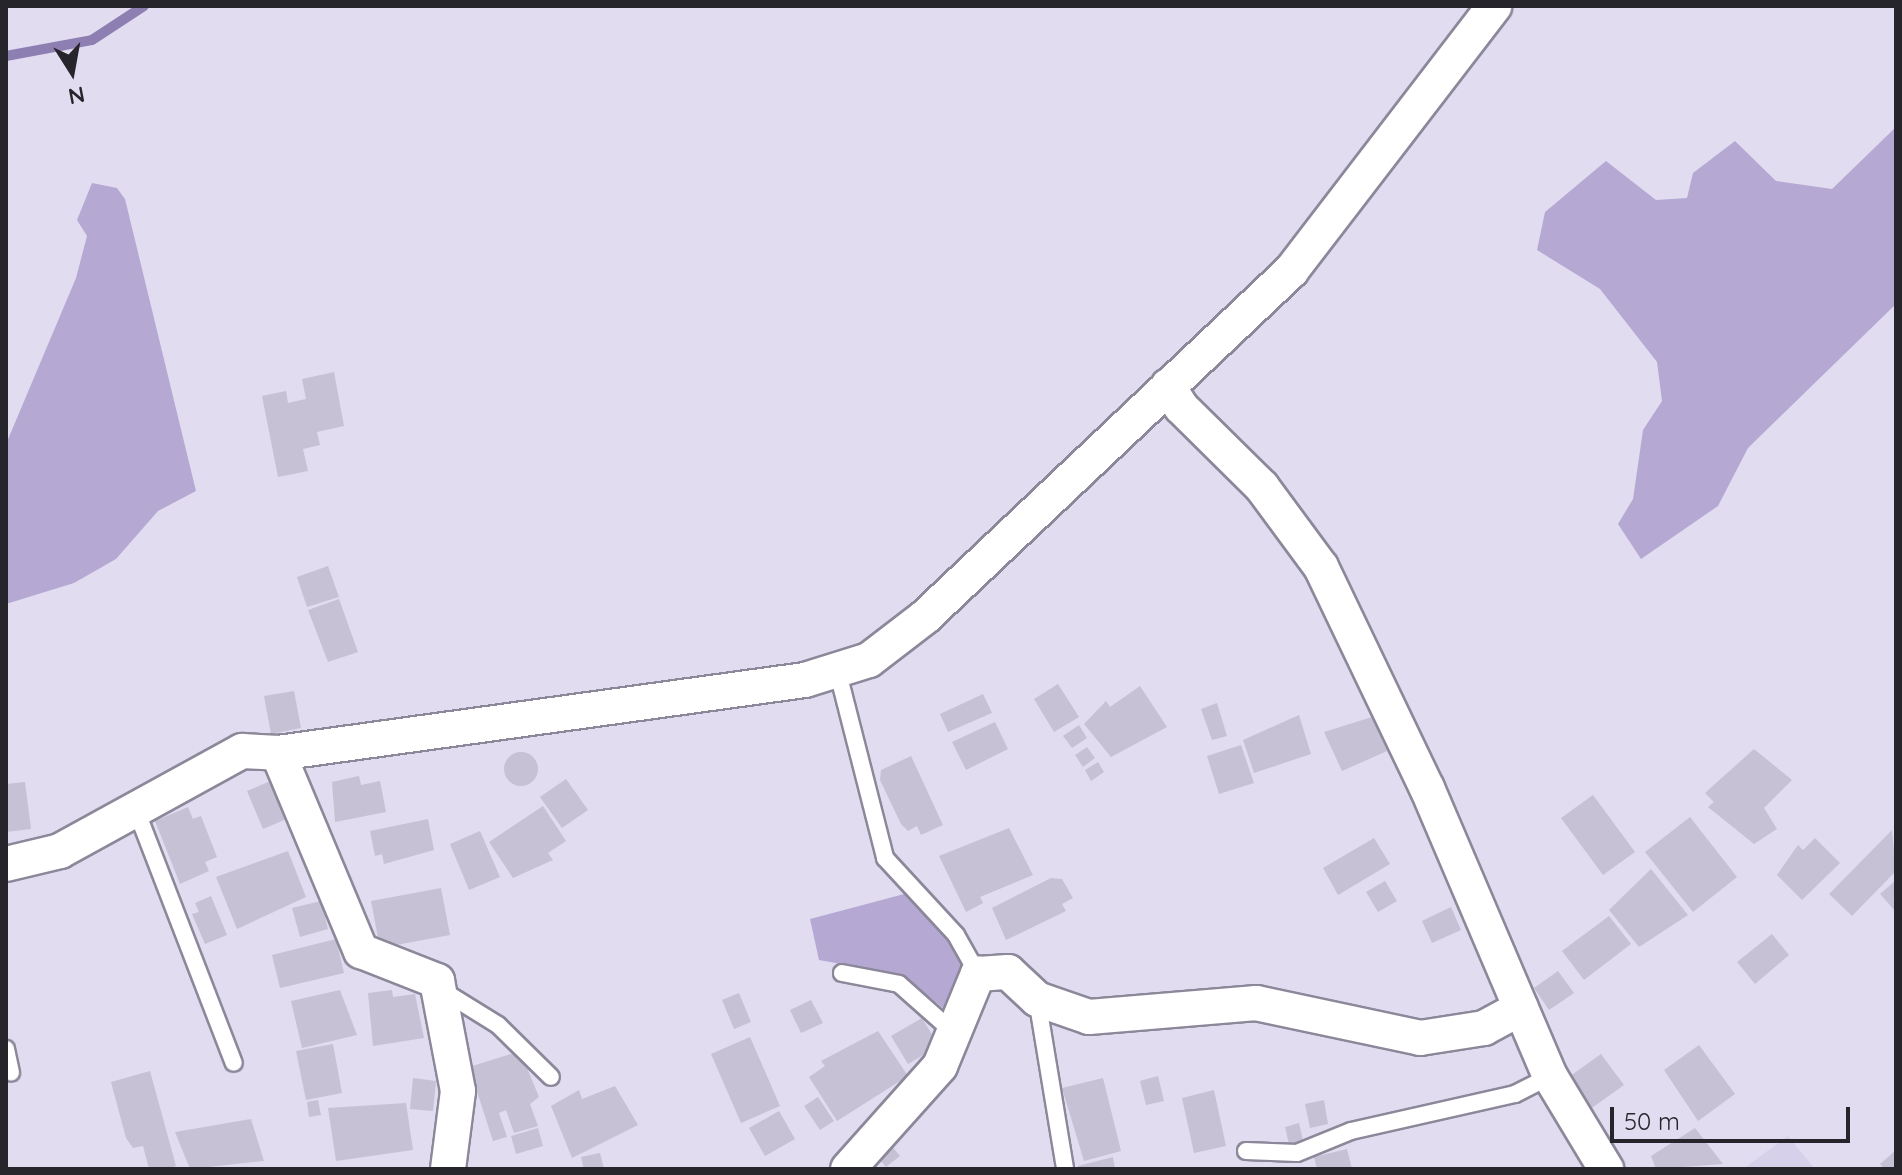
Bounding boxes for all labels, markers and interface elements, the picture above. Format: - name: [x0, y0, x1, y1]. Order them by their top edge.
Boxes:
- north arrow: [32, 32, 112, 112]
- text: N: [66, 80, 87, 111]
- scale bar: [1614, 1091, 1854, 1141]
- text: 50 m: [1624, 1106, 1680, 1136]

